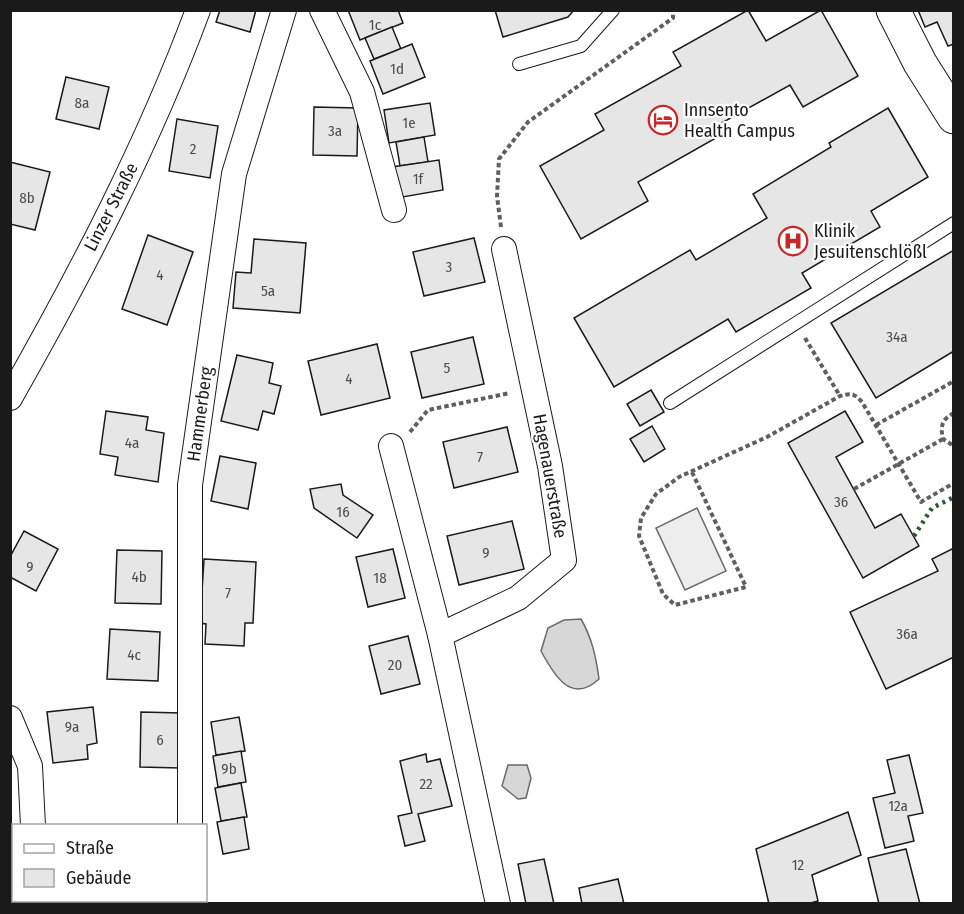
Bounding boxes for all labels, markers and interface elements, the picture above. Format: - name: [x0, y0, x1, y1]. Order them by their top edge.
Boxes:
- house number: 1c: [369, 16, 382, 34]
- house number: 1d: [390, 60, 404, 78]
- house number: 8a: [75, 94, 89, 112]
- place label: Innsento Health Campus: [684, 99, 795, 142]
- hotel icon: Innsento Health Campus: [647, 104, 679, 136]
- house number: 1e: [402, 114, 416, 132]
- house number: 3a: [328, 122, 342, 140]
- house number: 2: [190, 140, 197, 158]
- street label: Linzer Straße: [79, 159, 143, 255]
- house number: 1f: [413, 170, 425, 188]
- house number: 8b: [19, 189, 35, 207]
- place label: Klinik Jesuitenschlößl: [814, 220, 927, 263]
- hospital icon: Klinik Jesuitenschlößl: [777, 225, 809, 257]
- house number: 3: [446, 258, 453, 276]
- house number: 4: [156, 266, 164, 284]
- house number: 5a: [261, 282, 275, 300]
- house number: 34a: [886, 328, 908, 346]
- house number: 5: [444, 359, 451, 377]
- street label: Hammerberg: [182, 365, 218, 463]
- house number: 4: [345, 370, 353, 388]
- street label: Hagenauerstraße: [528, 412, 572, 540]
- house number: 4a: [125, 434, 139, 452]
- house number: 7: [477, 448, 483, 466]
- house number: 36: [834, 493, 848, 511]
- house number: 16: [336, 503, 350, 521]
- house number: 9: [482, 544, 490, 562]
- house number: 9: [26, 558, 34, 576]
- house number: 4b: [131, 568, 147, 586]
- house number: 18: [373, 569, 387, 587]
- house number: 7: [225, 584, 231, 602]
- house number: 36a: [896, 625, 918, 643]
- house number: 4c: [127, 646, 141, 664]
- house number: 20: [388, 656, 402, 674]
- house number: 9a: [65, 718, 79, 736]
- house number: 6: [156, 731, 164, 749]
- house number: 9b: [221, 760, 237, 778]
- house number: 22: [419, 775, 433, 793]
- house number: 12a: [888, 797, 908, 815]
- legend: [12, 824, 207, 902]
- text: Straße: [66, 837, 114, 859]
- house number: 12: [792, 856, 805, 874]
- text: Gebäude: [66, 867, 132, 889]

